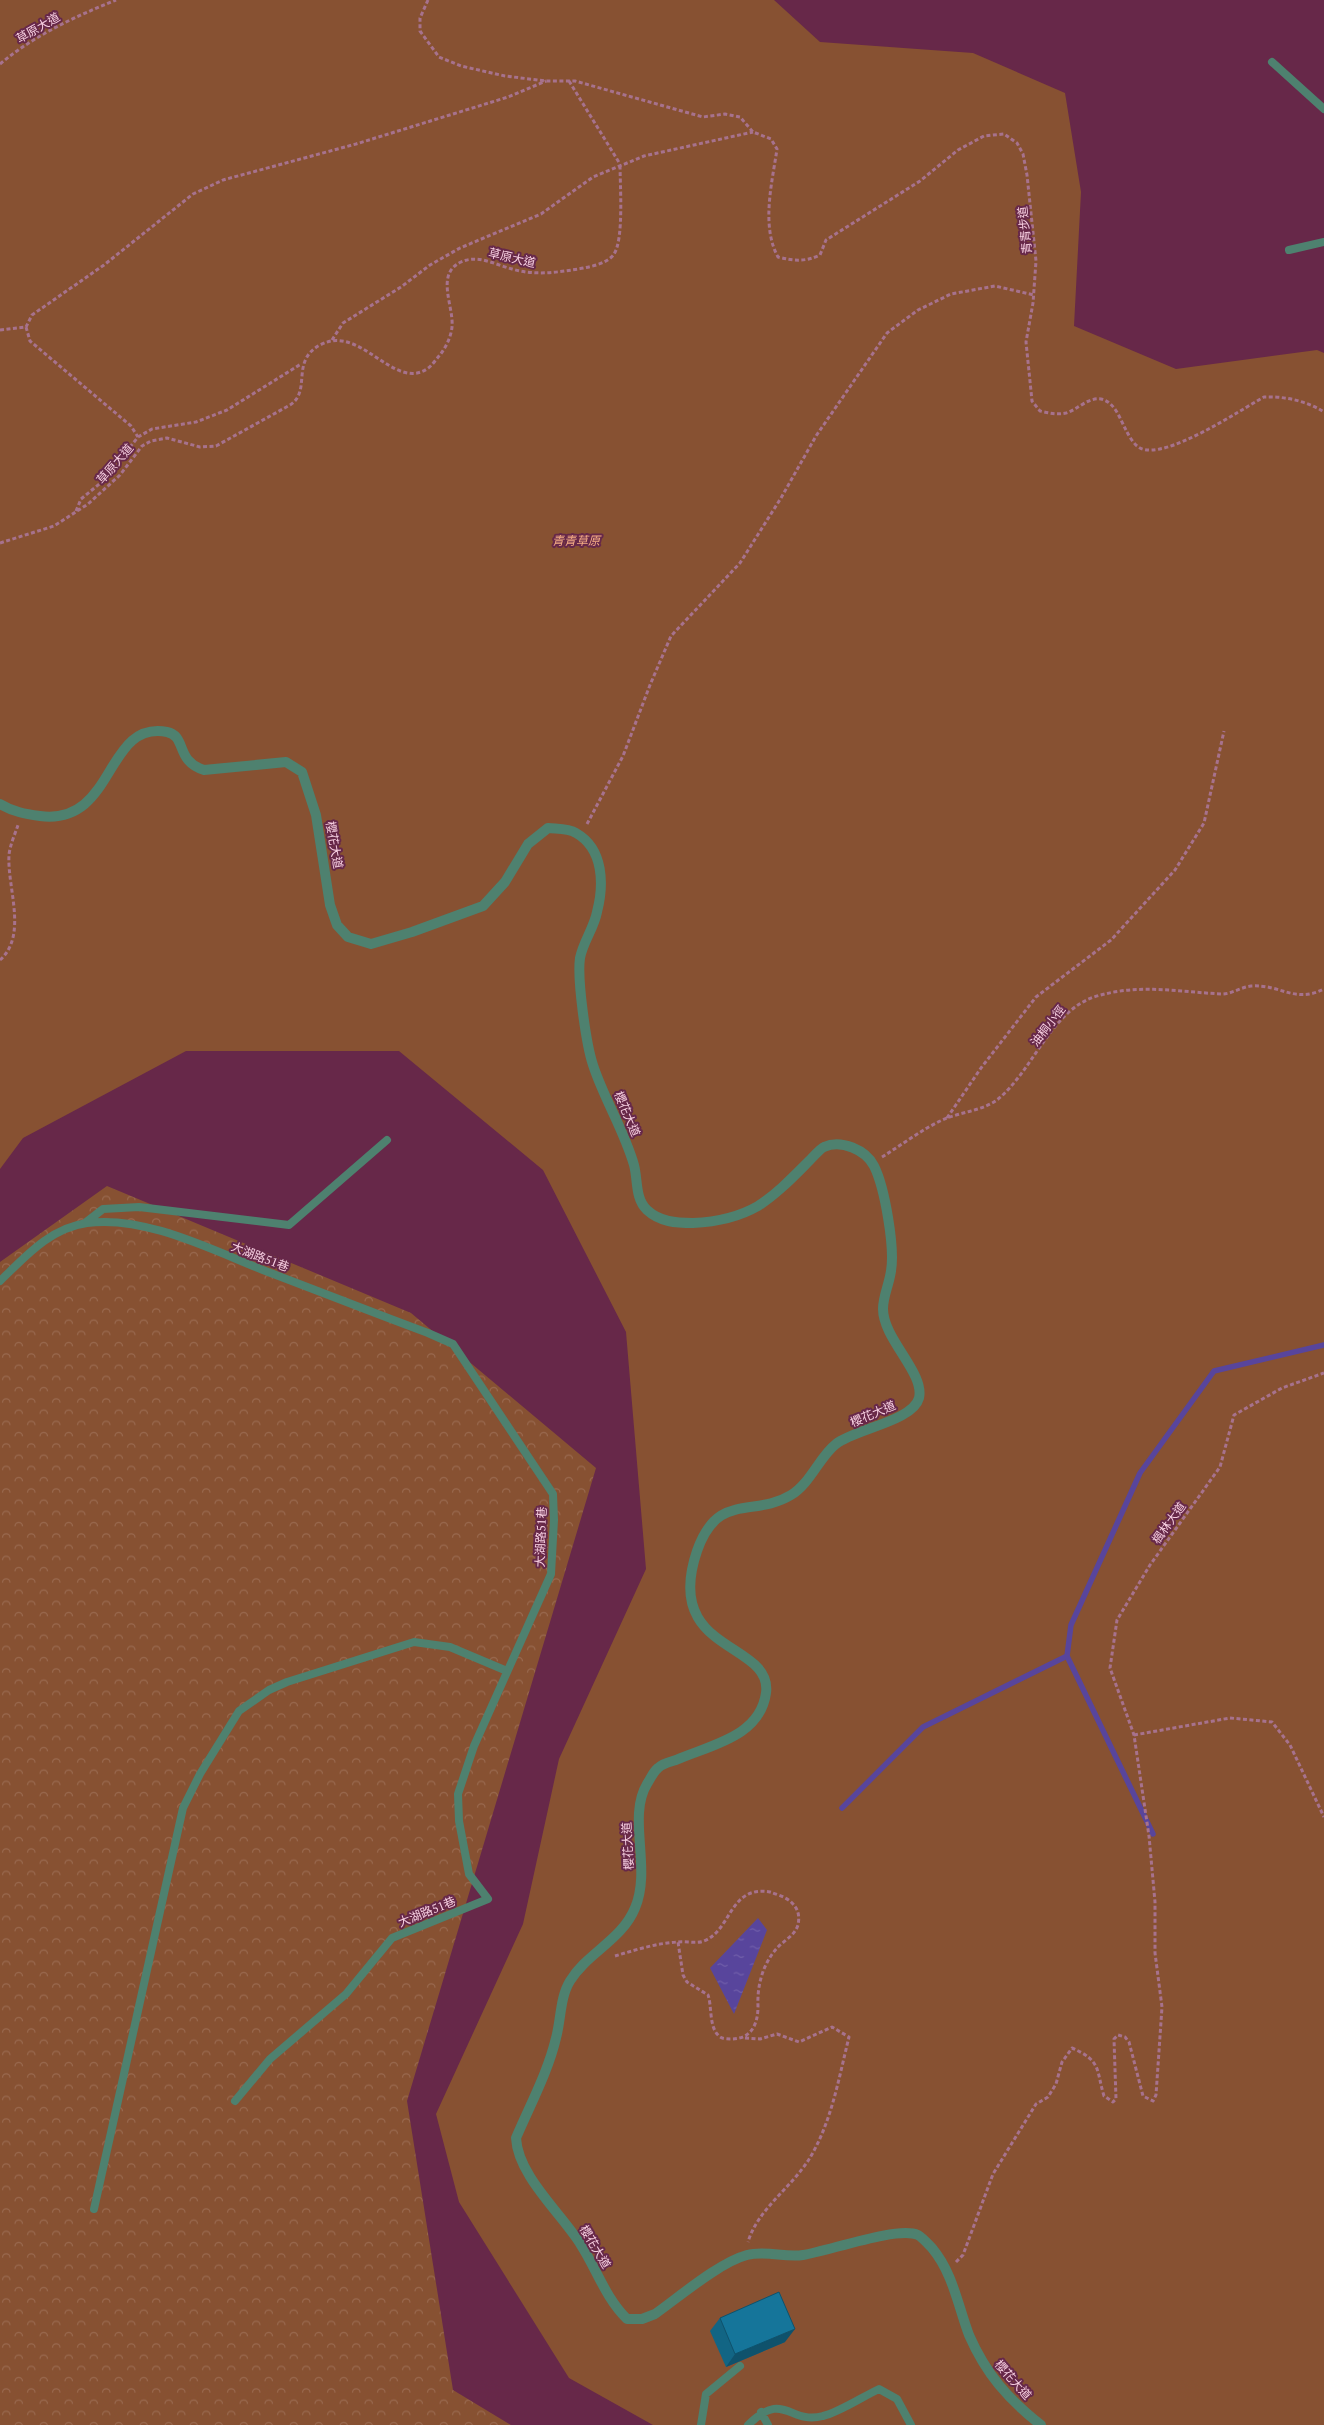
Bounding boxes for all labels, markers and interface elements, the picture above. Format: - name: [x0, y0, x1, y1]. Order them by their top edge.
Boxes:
- street label: 草原大道: [13, 9, 62, 46]
- street label: 青青步道: [1015, 205, 1034, 255]
- street label: 草原大道: [487, 245, 537, 270]
- street label: 草原大道: [93, 441, 136, 487]
- park label: 青青草原: [552, 533, 602, 548]
- street label: 櫻花大道: [323, 820, 346, 870]
- street label: 油桐小徑: [1027, 1002, 1068, 1049]
- street label: 櫻花大道: [611, 1089, 644, 1139]
- street label: 大湖路51巷: [229, 1239, 291, 1274]
- street label: 櫻花大道: [848, 1397, 898, 1430]
- street label: 楓林大道: [1148, 1499, 1189, 1547]
- street label: 大湖路51巷: [532, 1506, 549, 1568]
- street label: 櫻花大道: [619, 1822, 636, 1870]
- street label: 大湖路51巷: [396, 1893, 458, 1930]
- street label: 櫻花大道: [577, 2222, 614, 2271]
- street label: 櫻花大道: [992, 2357, 1035, 2403]

